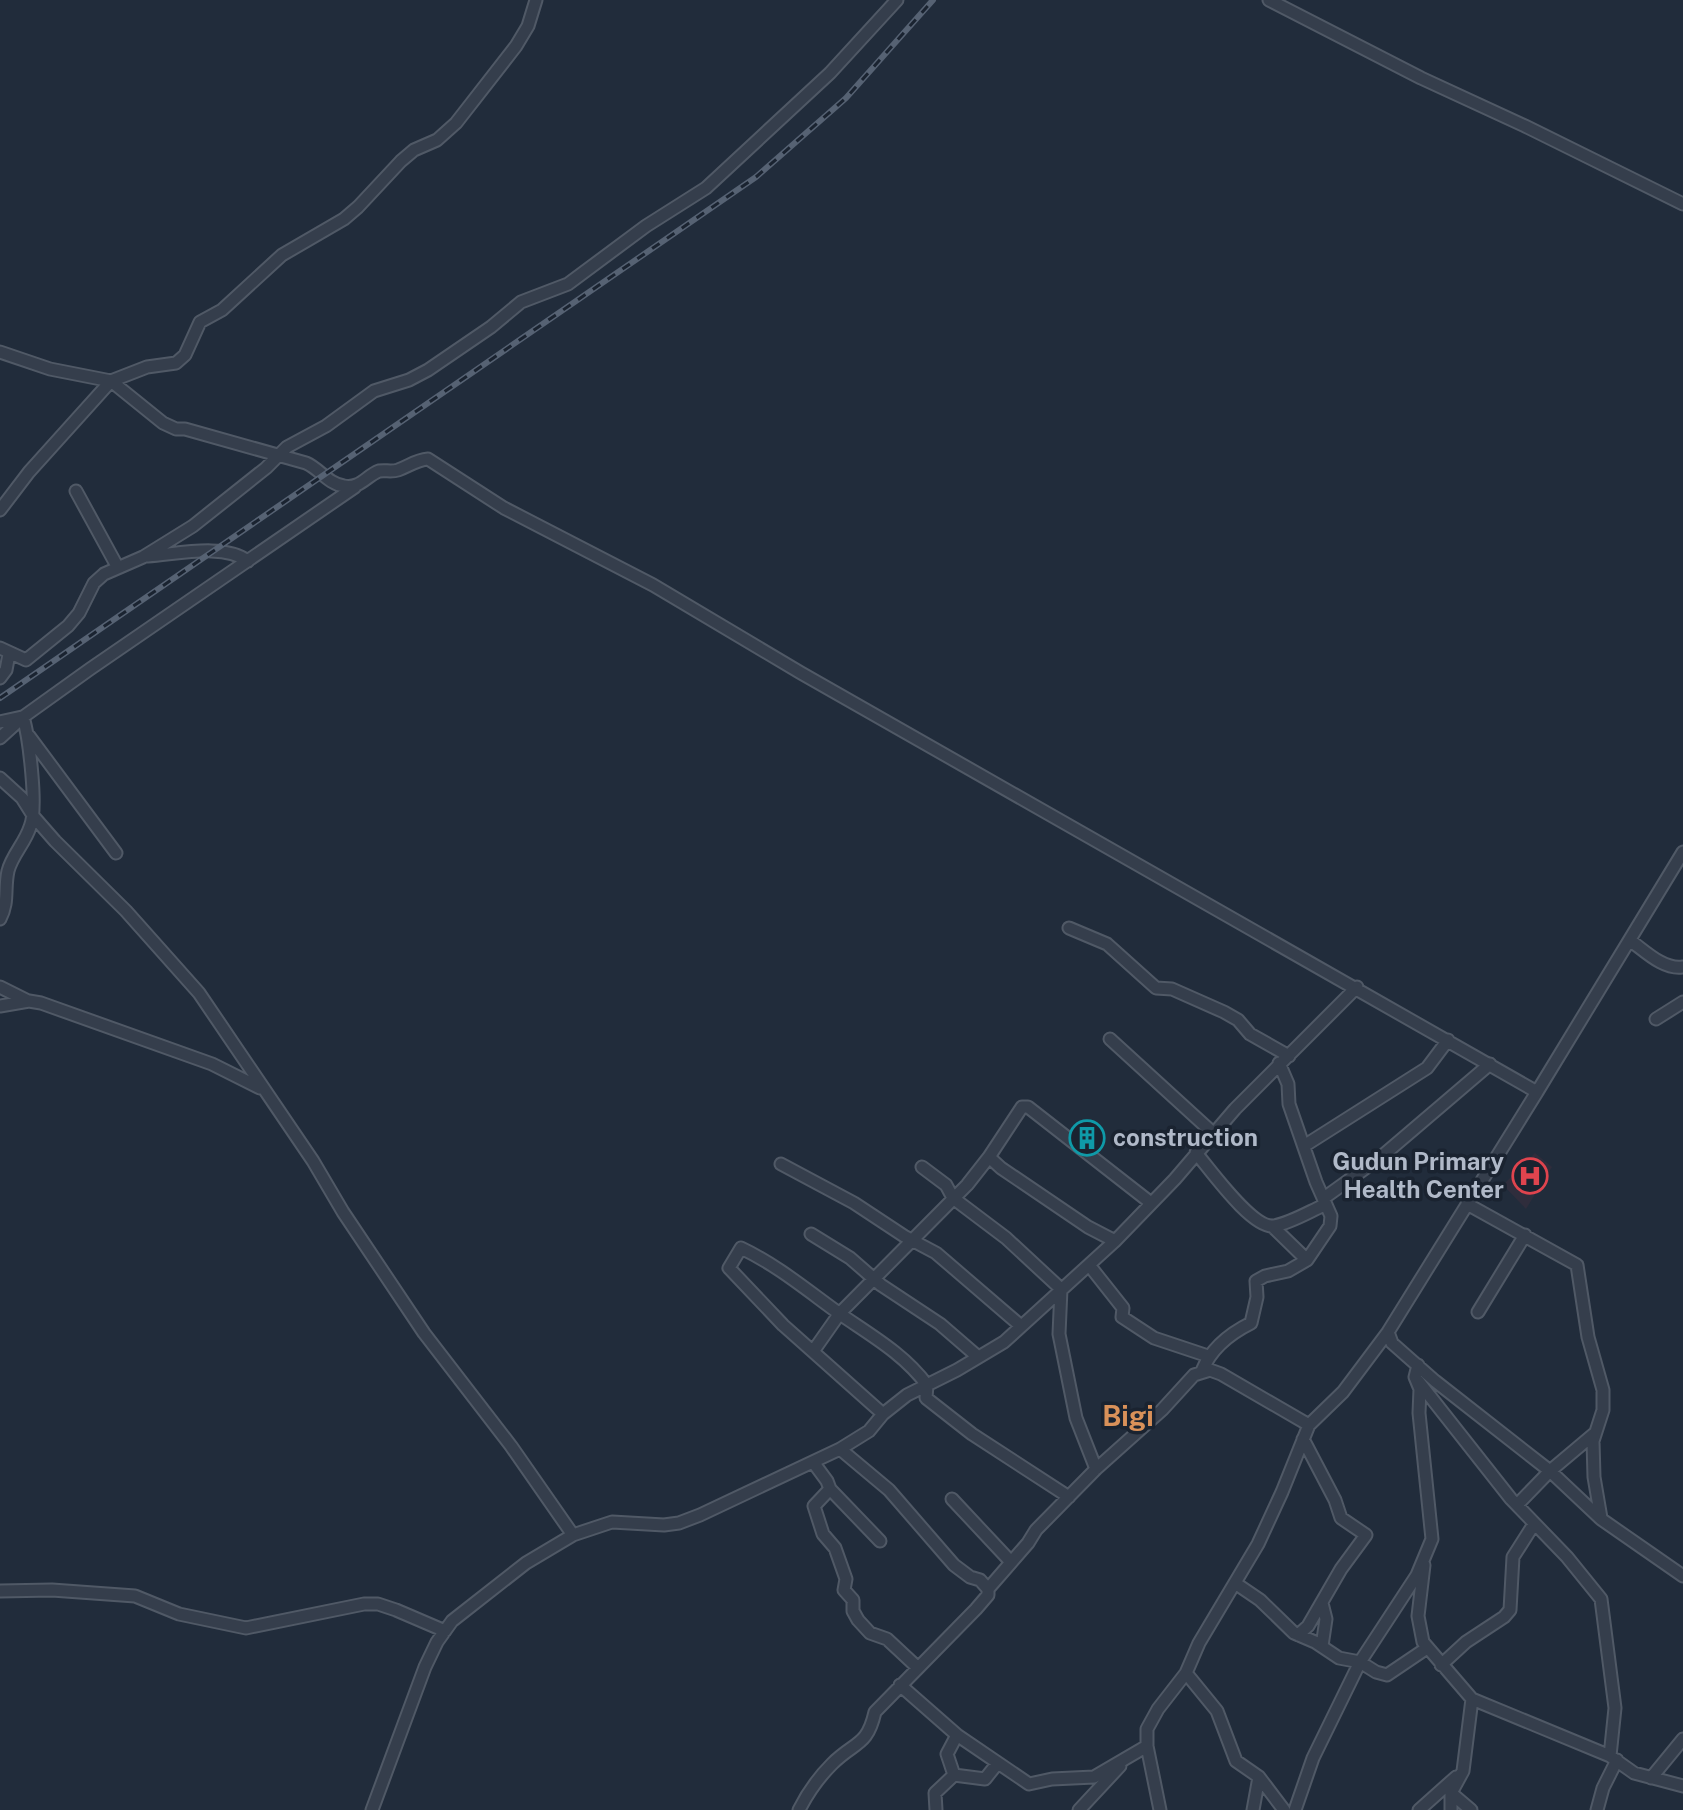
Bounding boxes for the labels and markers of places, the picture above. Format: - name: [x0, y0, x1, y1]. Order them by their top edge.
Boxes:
- building icon: construction: [1068, 1119, 1106, 1157]
- place label: construction: [1113, 1123, 1258, 1151]
- place label: Gudun Primary Health Center: [1332, 1147, 1504, 1203]
- hospital icon: Gudun Primary Health Center: [1511, 1157, 1549, 1195]

